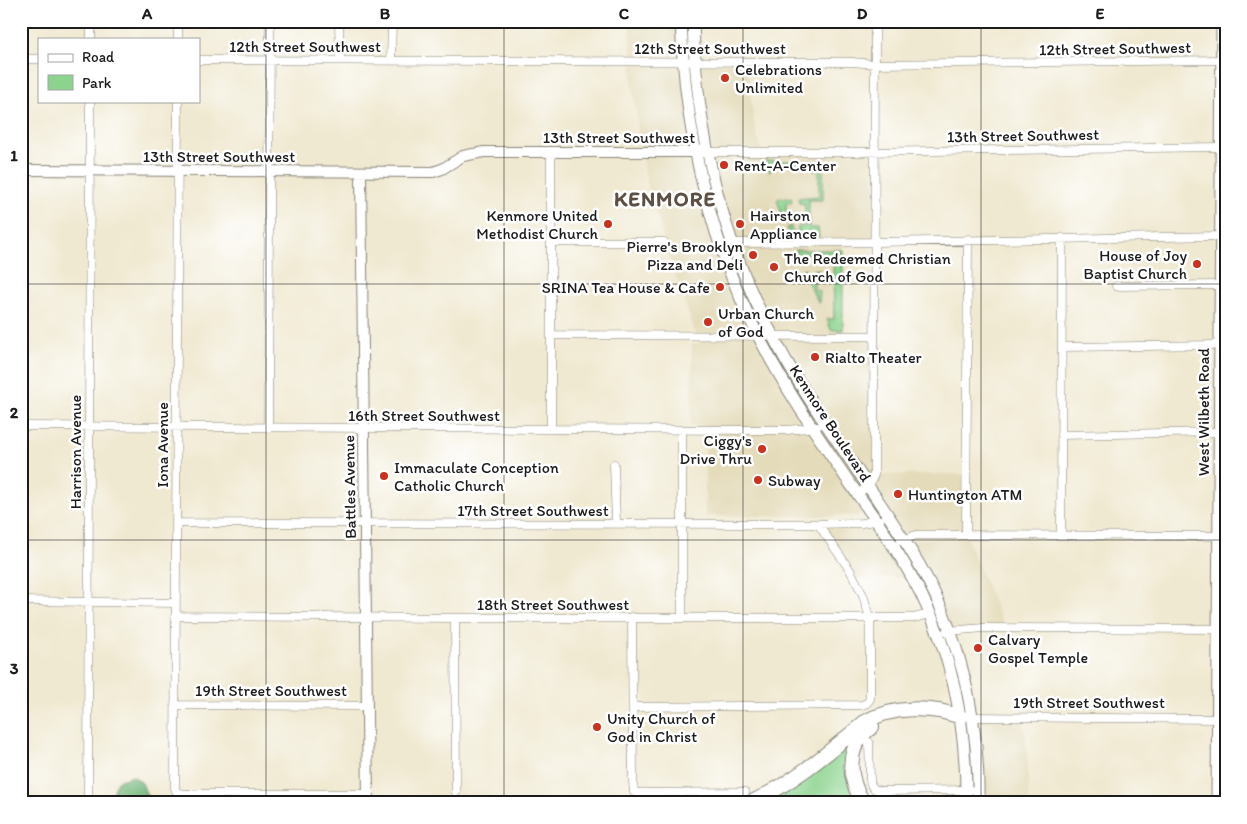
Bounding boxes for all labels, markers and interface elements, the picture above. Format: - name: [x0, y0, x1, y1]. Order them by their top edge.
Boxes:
- text: A: [141, 4, 153, 23]
- text: B: [380, 4, 391, 23]
- text: C: [619, 4, 630, 23]
- text: D: [857, 4, 868, 23]
- text: E: [1096, 4, 1105, 23]
- street label: 12th Street Southwest: [229, 37, 381, 56]
- legend: [38, 38, 200, 102]
- street label: 12th Street Southwest: [1039, 38, 1191, 59]
- street label: 12th Street Southwest: [634, 39, 786, 58]
- text: Road: [82, 48, 115, 66]
- place label: Celebrations Unlimited: [735, 60, 822, 97]
- marker: Celebrations Unlimited: [719, 72, 731, 84]
- text: Park: [82, 74, 112, 92]
- street label: 13th Street Southwest: [947, 125, 1099, 146]
- street label: 13th Street Southwest: [543, 128, 695, 147]
- text: 1: [10, 146, 18, 165]
- street label: 13th Street Southwest: [143, 147, 295, 166]
- place label: Rent-A-Center: [734, 156, 836, 175]
- marker: Rent-A-Center: [718, 159, 730, 171]
- district label: KENMORE: [614, 186, 716, 211]
- place label: Kenmore United Methodist Church: [476, 206, 598, 243]
- place label: Hairston Appliance: [750, 206, 817, 243]
- marker: Kenmore United Methodist Church: [602, 218, 614, 230]
- marker: Hairston Appliance: [734, 218, 746, 230]
- place label: Pierre's Brooklyn Pizza and Deli: [627, 237, 743, 274]
- place label: House of Joy Baptist Church: [1084, 246, 1187, 283]
- marker: Pierre's Brooklyn Pizza and Deli: [747, 249, 759, 261]
- place label: The Redeemed Christian Church of God: [784, 249, 951, 286]
- marker: House of Joy Baptist Church: [1191, 258, 1203, 270]
- marker: The Redeemed Christian Church of God: [768, 261, 780, 273]
- place label: SRINA Tea House & Cafe: [542, 278, 710, 297]
- marker: SRINA Tea House & Cafe: [714, 281, 726, 293]
- place label: Urban Church of God: [718, 304, 814, 341]
- marker: Urban Church of God: [702, 316, 714, 328]
- place label: Rialto Theater: [825, 348, 922, 367]
- street label: West Wilbeth Road: [1194, 348, 1213, 476]
- marker: Rialto Theater: [809, 351, 821, 363]
- street label: Kenmore Boulevard: [786, 361, 876, 486]
- street label: Harrison Avenue: [66, 394, 85, 509]
- street label: Iona Avenue: [153, 402, 172, 488]
- text: 2: [10, 403, 19, 422]
- street label: 16th Street Southwest: [348, 406, 500, 425]
- place label: Ciggy's Drive Thru: [680, 431, 752, 468]
- street label: Battles Avenue: [339, 435, 360, 539]
- marker: Ciggy's Drive Thru: [756, 443, 768, 455]
- place label: Immaculate Conception Catholic Church: [394, 458, 559, 495]
- marker: Immaculate Conception Catholic Church: [378, 470, 390, 482]
- place label: Subway: [768, 471, 821, 490]
- marker: Subway: [752, 474, 764, 486]
- place label: Huntington ATM: [908, 485, 1022, 504]
- marker: Huntington ATM: [892, 488, 904, 500]
- street label: 17th Street Southwest: [457, 501, 609, 520]
- street label: 18th Street Southwest: [477, 595, 629, 614]
- place label: Calvary Gospel Temple: [988, 630, 1088, 667]
- marker: Calvary Gospel Temple: [972, 642, 984, 654]
- text: 3: [10, 659, 19, 678]
- street label: 19th Street Southwest: [195, 681, 347, 700]
- street label: 19th Street Southwest: [1013, 693, 1165, 712]
- place label: Unity Church of God in Christ: [607, 709, 715, 746]
- marker: Unity Church of God in Christ: [591, 721, 603, 733]

